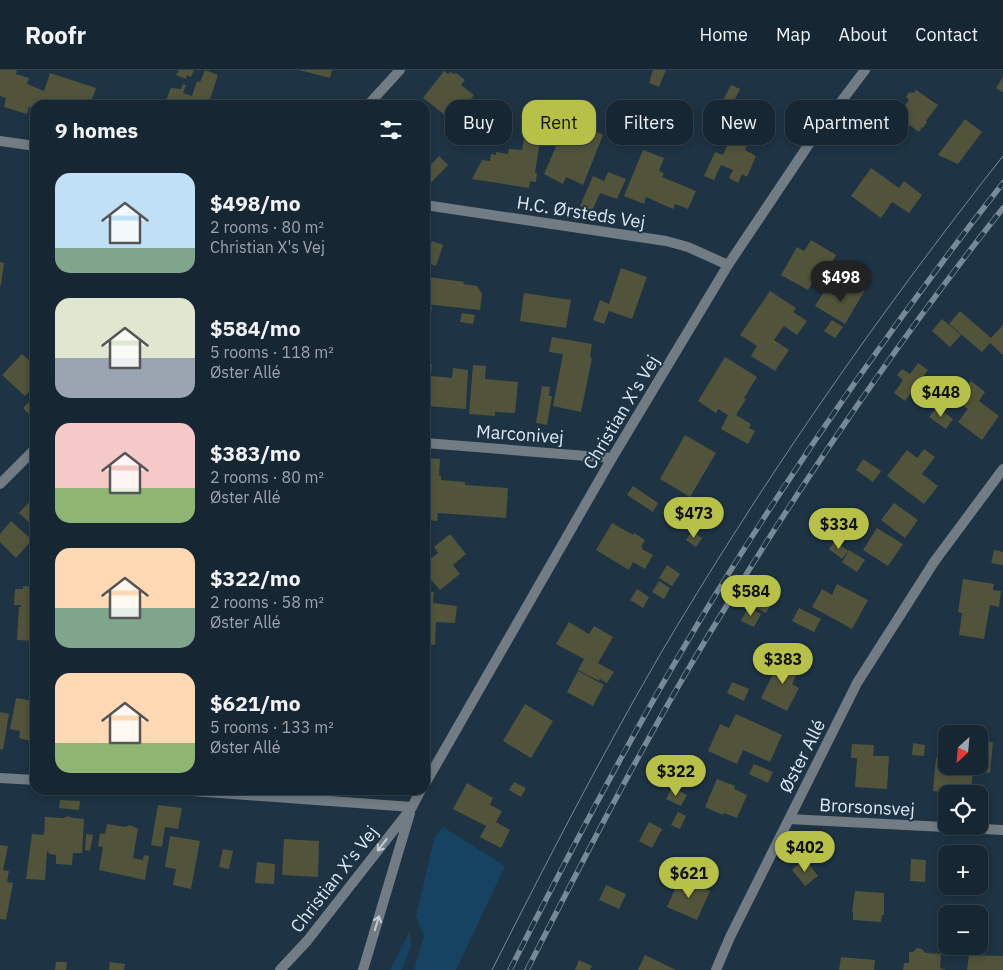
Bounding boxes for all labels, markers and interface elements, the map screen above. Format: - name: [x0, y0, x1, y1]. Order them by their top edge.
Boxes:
- text: Roofr: [25, 19, 86, 51]
- text: Home: [700, 23, 748, 46]
- text: Map: [776, 23, 811, 46]
- text: About: [839, 23, 887, 46]
- text: Contact: [915, 23, 978, 46]
- chip: Buy: [445, 100, 512, 145]
- chip: Rent: [522, 100, 596, 145]
- chip: Filters: [606, 100, 693, 145]
- chip: New: [703, 100, 775, 145]
- chip: Apartment: [785, 100, 908, 145]
- text: 9 homes: [55, 116, 138, 144]
- icon: filters: [377, 116, 405, 144]
- text: $498/mo: [210, 189, 301, 217]
- street label: H.C. Ørsteds Vej: [515, 190, 647, 234]
- icon: home: [95, 193, 155, 253]
- text: 2 rooms · 80 m²: [210, 217, 324, 237]
- text: Christian X's Vej: [210, 237, 325, 257]
- pin: $498: [811, 260, 871, 303]
- text: $498: [822, 267, 860, 287]
- text: $584/mo: [210, 314, 301, 342]
- icon: home: [95, 318, 155, 378]
- text: 5 rooms · 118 m²: [210, 342, 334, 362]
- street label: Christian X's Vej: [578, 351, 664, 473]
- text: Øster Allé: [210, 362, 281, 382]
- pin: $448: [911, 376, 971, 418]
- text: $448: [922, 382, 960, 402]
- street label: Marconivej: [476, 419, 564, 449]
- text: $383/mo: [210, 439, 301, 467]
- icon: home: [95, 443, 155, 503]
- text: 2 rooms · 80 m²: [210, 467, 324, 487]
- text: Øster Allé: [210, 487, 281, 507]
- pin: $473: [664, 496, 724, 539]
- text: $473: [675, 503, 713, 523]
- pin: $334: [809, 508, 869, 550]
- text: $334: [820, 514, 858, 534]
- text: $322/mo: [210, 564, 301, 592]
- icon: home: [95, 568, 155, 628]
- pin: $584: [721, 574, 781, 617]
- text: $584: [732, 581, 770, 601]
- text: 2 rooms · 58 m²: [210, 592, 324, 612]
- text: Øster Allé: [210, 612, 281, 632]
- pin: $383: [753, 642, 813, 685]
- text: $383: [764, 649, 802, 669]
- text: $621/mo: [210, 689, 301, 717]
- icon: home: [95, 693, 155, 753]
- street label: Øster Allé: [774, 715, 830, 797]
- text: 5 rooms · 133 m²: [210, 717, 334, 737]
- north arrow: [938, 725, 988, 775]
- map controls: [938, 725, 988, 955]
- text: Øster Allé: [210, 737, 281, 757]
- pin: $322: [646, 754, 706, 797]
- text: $322: [657, 761, 695, 781]
- button: locate: [938, 785, 988, 835]
- street label: Brorsonsvej: [819, 793, 915, 821]
- street label: Christian X's Vej: [285, 821, 383, 937]
- pin: $402: [775, 830, 835, 873]
- text: $402: [786, 837, 824, 857]
- one-way arrow: [377, 838, 387, 852]
- button: +: [938, 845, 988, 895]
- pin: $621: [659, 856, 719, 899]
- text: $621: [670, 863, 708, 883]
- button: −: [938, 905, 988, 955]
- one-way arrow: [372, 916, 382, 932]

